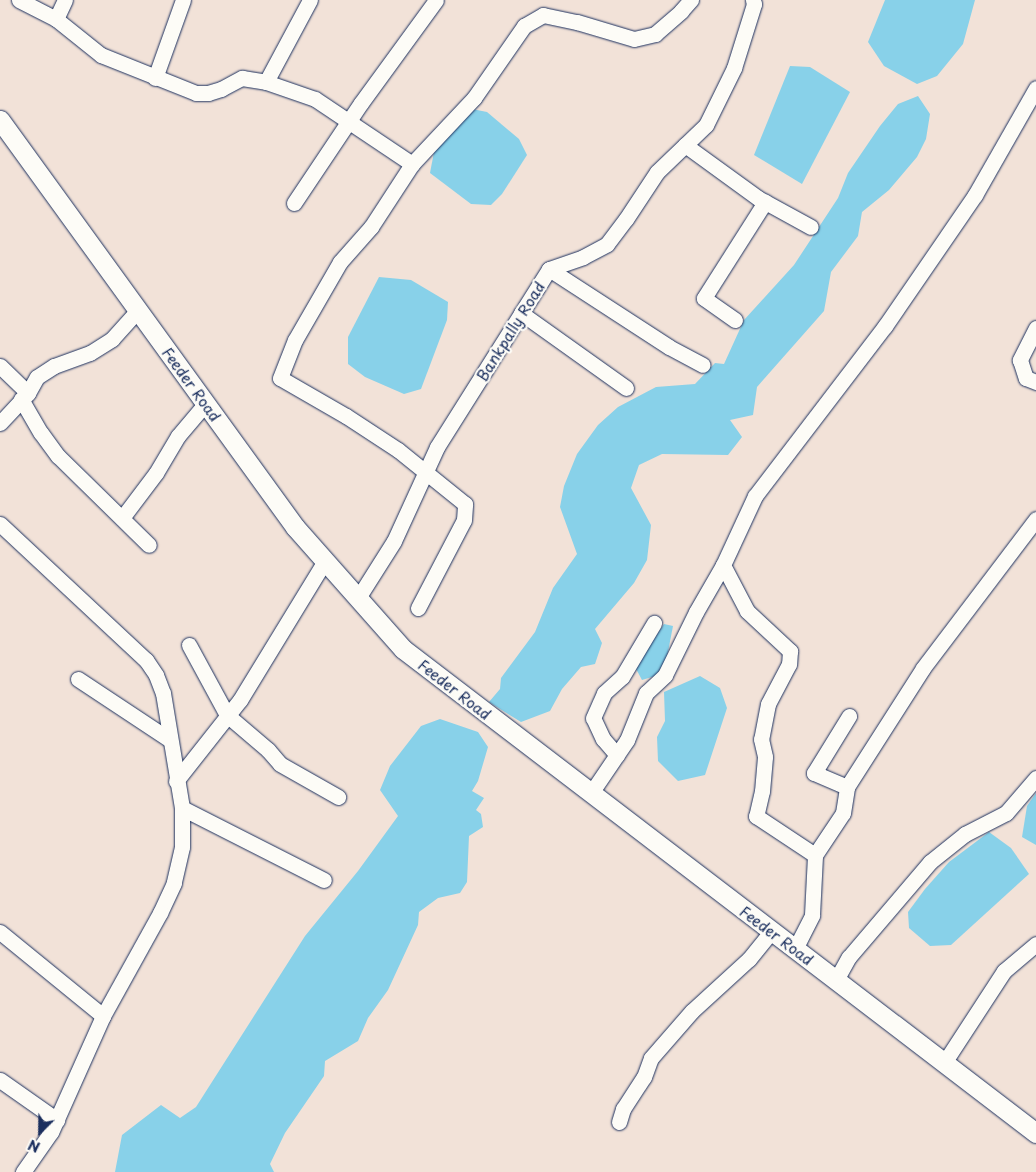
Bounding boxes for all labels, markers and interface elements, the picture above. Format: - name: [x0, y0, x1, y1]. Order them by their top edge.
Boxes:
- street label: Bankpally Road: [472, 278, 548, 384]
- street label: Feeder Road: [159, 343, 225, 425]
- street label: Feeder Road: [415, 655, 495, 723]
- street label: Feeder Road: [736, 901, 818, 969]
- north arrow: [15, 1107, 65, 1157]
- text: N: [25, 1134, 43, 1158]

